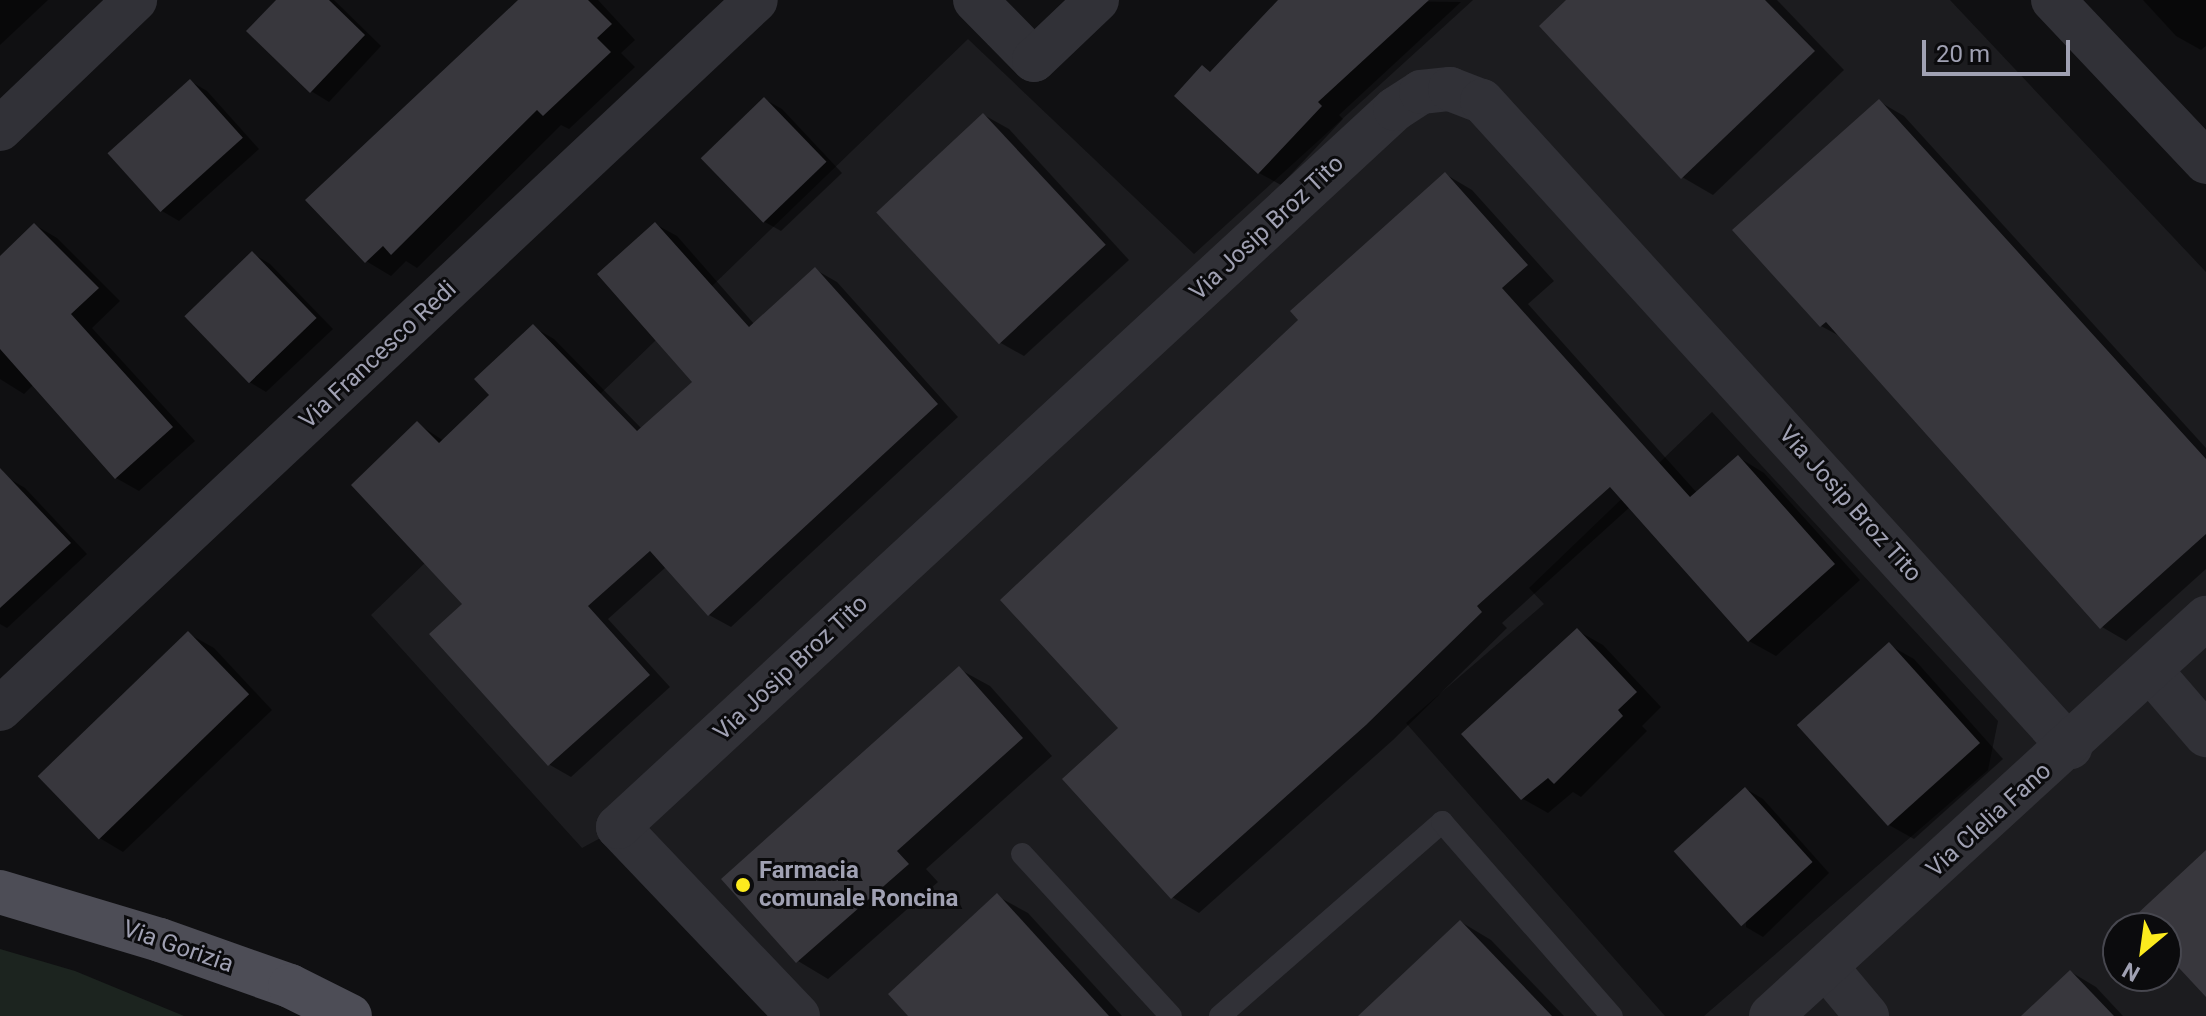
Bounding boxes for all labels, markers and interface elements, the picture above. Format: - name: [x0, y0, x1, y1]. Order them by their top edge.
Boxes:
- scale bar: [1926, 24, 2074, 74]
- text: 20 m: [1936, 40, 1990, 68]
- street label: Via Josip Broz Tito: [1184, 149, 1350, 307]
- street label: Via Francesco Redi: [294, 275, 462, 435]
- street label: Via Josip Broz Tito: [1772, 420, 1928, 588]
- street label: Via Josip Broz Tito: [708, 589, 874, 747]
- street label: Via Clelia Fano: [1921, 756, 2057, 884]
- place label: Farmacia comunale Roncina: [759, 857, 958, 913]
- marker: Farmacia comunale Roncina: [734, 876, 752, 894]
- north arrow: [2102, 912, 2182, 992]
- street label: Via Gorizia: [119, 915, 237, 979]
- text: N: [2118, 957, 2144, 986]

